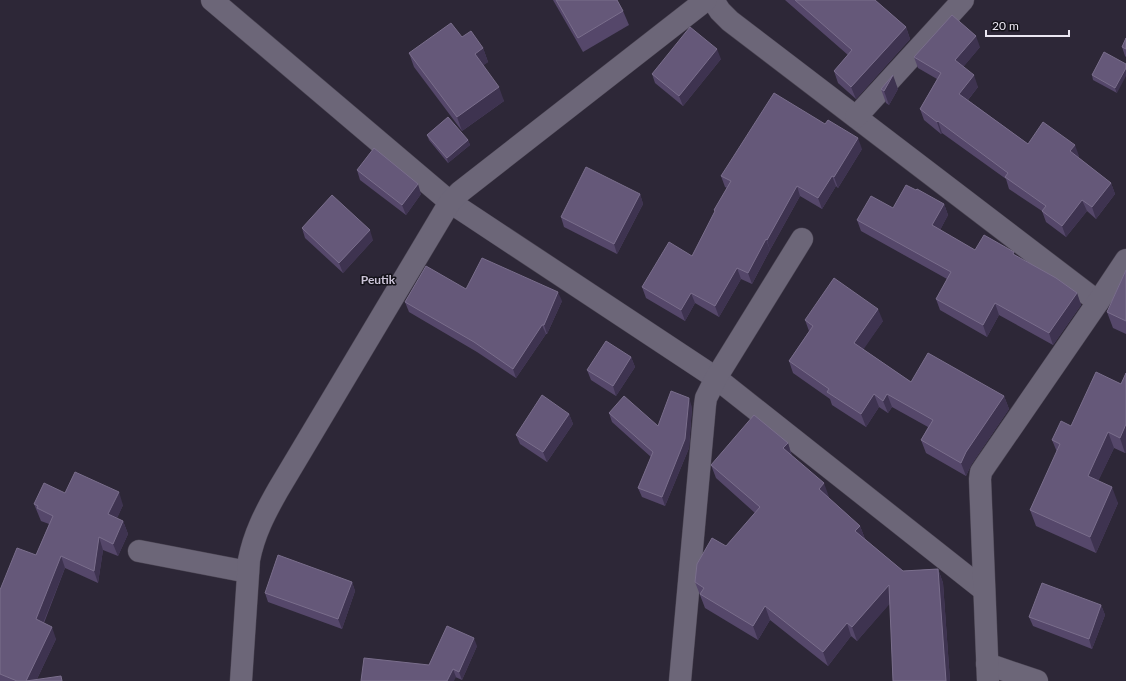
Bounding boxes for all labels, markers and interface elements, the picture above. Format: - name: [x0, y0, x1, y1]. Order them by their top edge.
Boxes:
- scale bar: [986, 12, 1069, 38]
- text: 20 m: [992, 18, 1019, 33]
- district label: Peutik: [361, 272, 396, 287]

